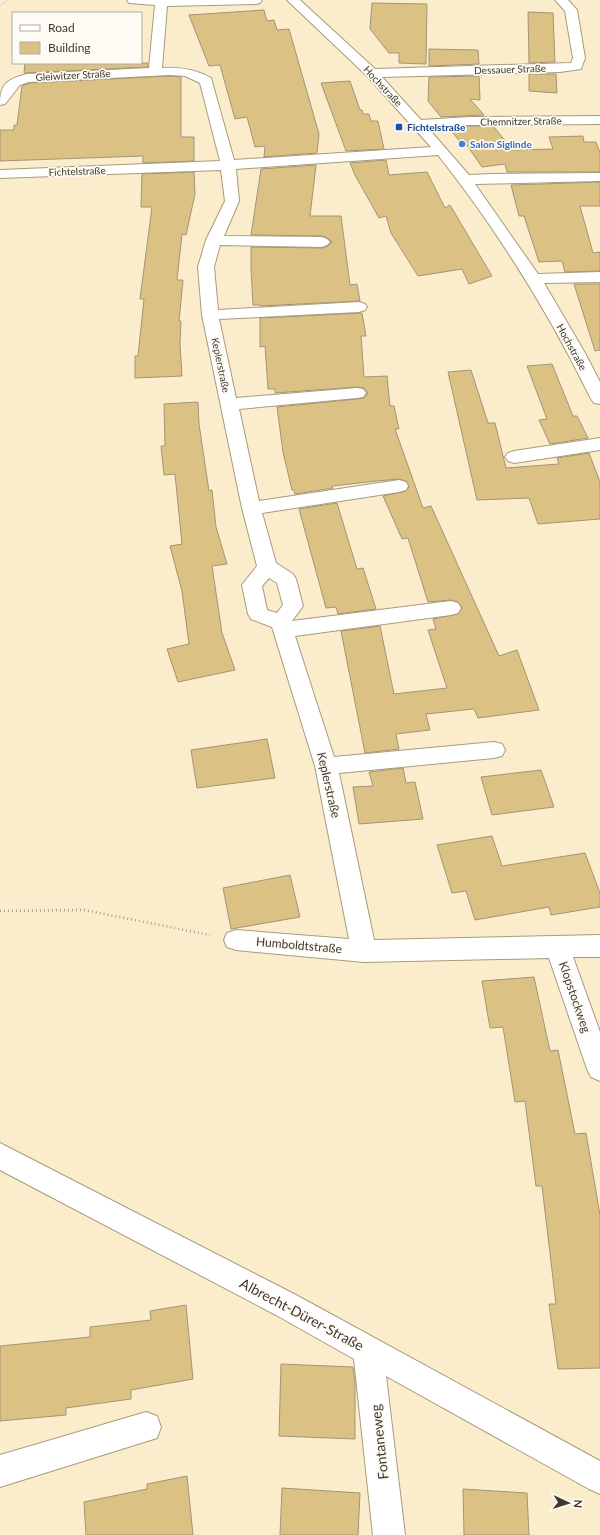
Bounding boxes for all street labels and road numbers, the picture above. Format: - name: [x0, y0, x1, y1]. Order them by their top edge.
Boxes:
- street label: Dessauer Straße: [474, 62, 546, 76]
- street label: Hochstraße: [361, 63, 405, 109]
- street label: Gleiwitzer Straße: [35, 67, 111, 83]
- street label: Chemnitzer Straße: [480, 114, 562, 128]
- street label: Fichtelstraße: [48, 164, 106, 178]
- street label: Hochstraße: [554, 322, 590, 372]
- street label: Keplerstraße: [209, 336, 233, 394]
- street label: Keplerstraße: [314, 751, 344, 819]
- street label: Humboldtstraße: [255, 934, 343, 956]
- street label: Klopstockweg: [556, 959, 594, 1035]
- street label: Albrecht-Dürer-Straße: [237, 1274, 367, 1354]
- street label: Fontaneweg: [367, 1403, 391, 1481]

